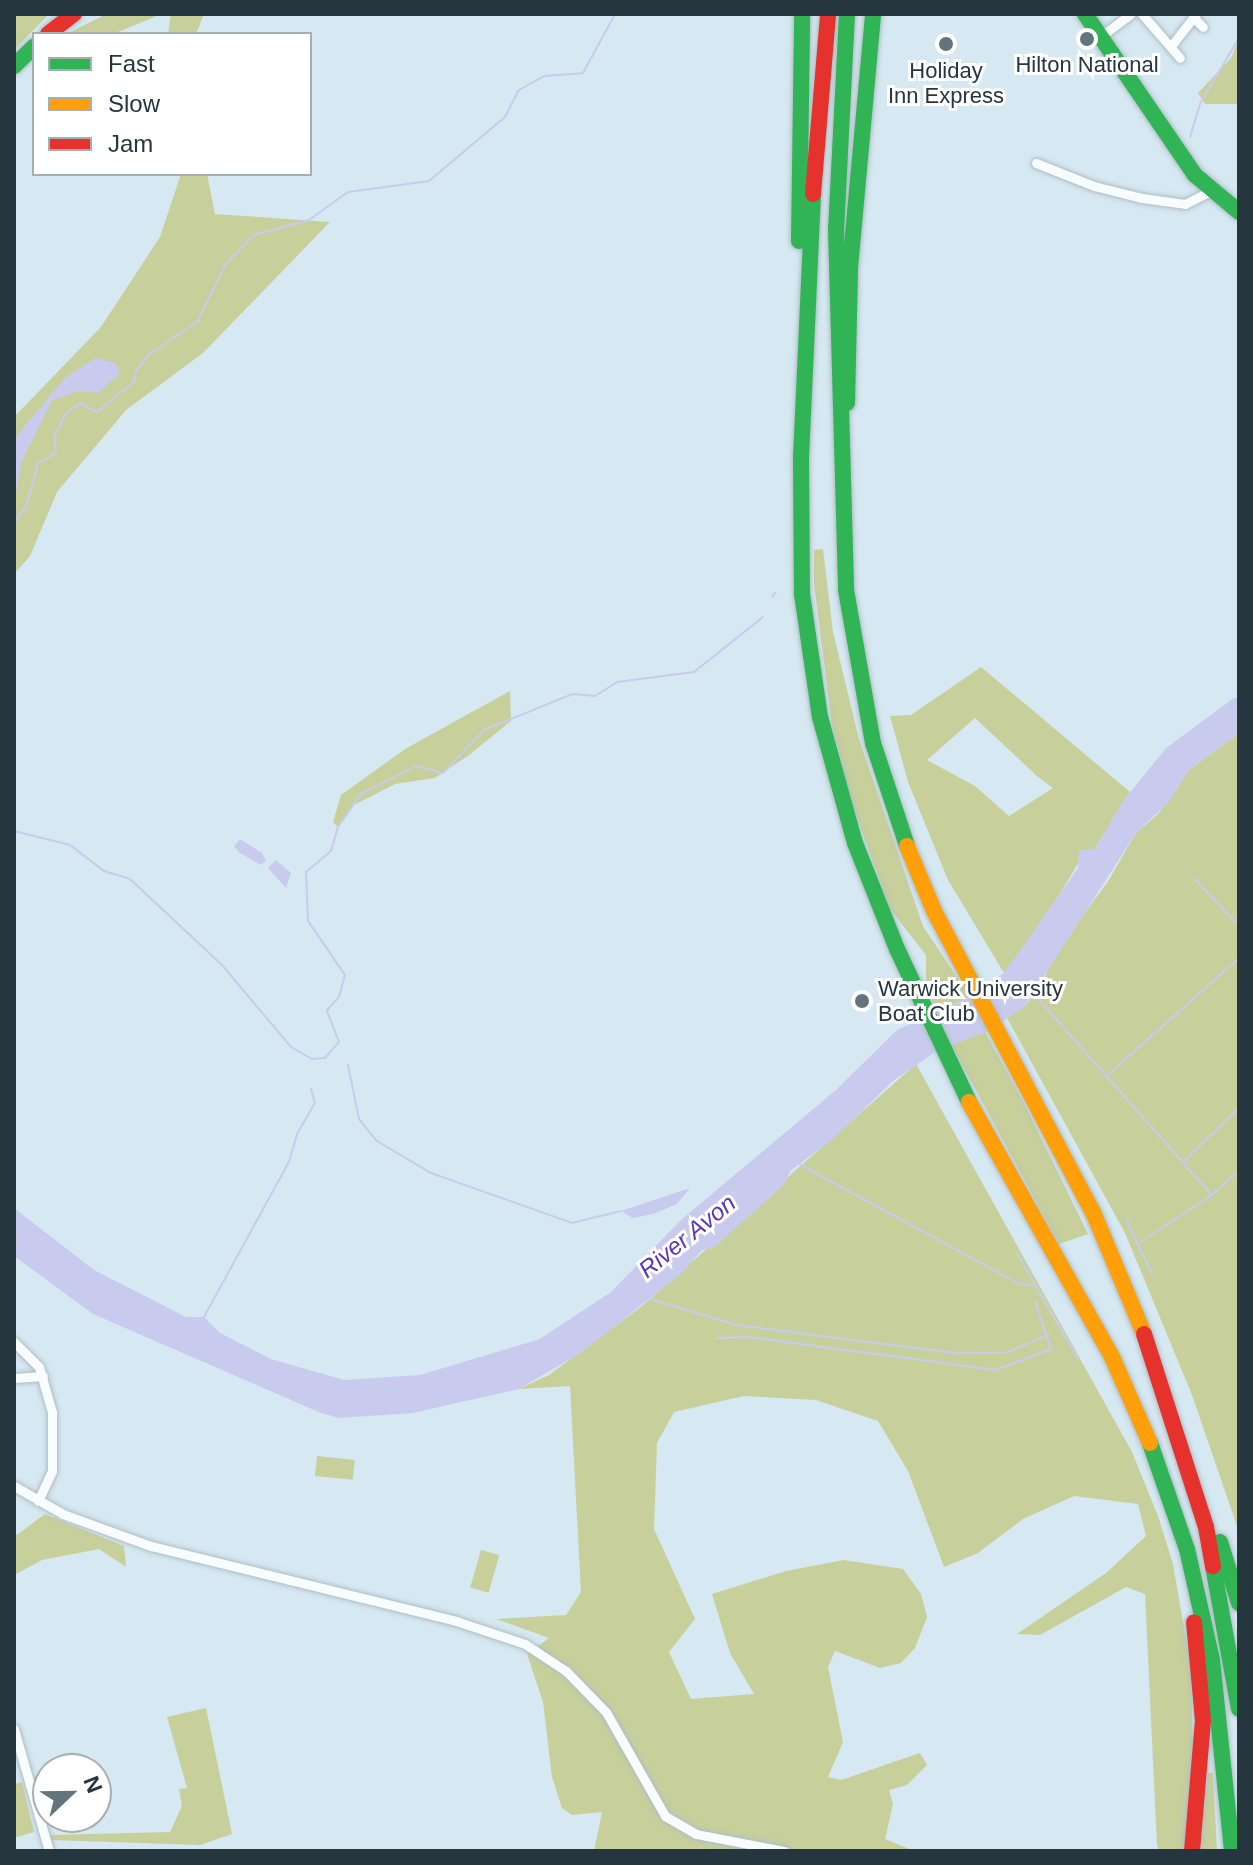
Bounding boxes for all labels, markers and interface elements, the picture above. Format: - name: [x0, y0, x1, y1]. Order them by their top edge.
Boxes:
- marker: Hilton National: [1078, 30, 1096, 48]
- legend: [32, 32, 312, 176]
- marker: Holiday Inn Express: [937, 35, 955, 53]
- text: Fast: [108, 50, 155, 77]
- place label: Hilton National: [1015, 52, 1159, 78]
- place label: Holiday Inn Express: [888, 57, 1004, 108]
- text: Slow: [108, 90, 160, 117]
- text: Jam: [108, 130, 153, 157]
- place label: Warwick University Boat Club: [878, 975, 1063, 1026]
- marker: Warwick University Boat Club: [853, 992, 871, 1010]
- water label: River Avon: [632, 1188, 742, 1284]
- north arrow: [32, 1753, 112, 1833]
- text: N: [78, 1773, 107, 1797]

